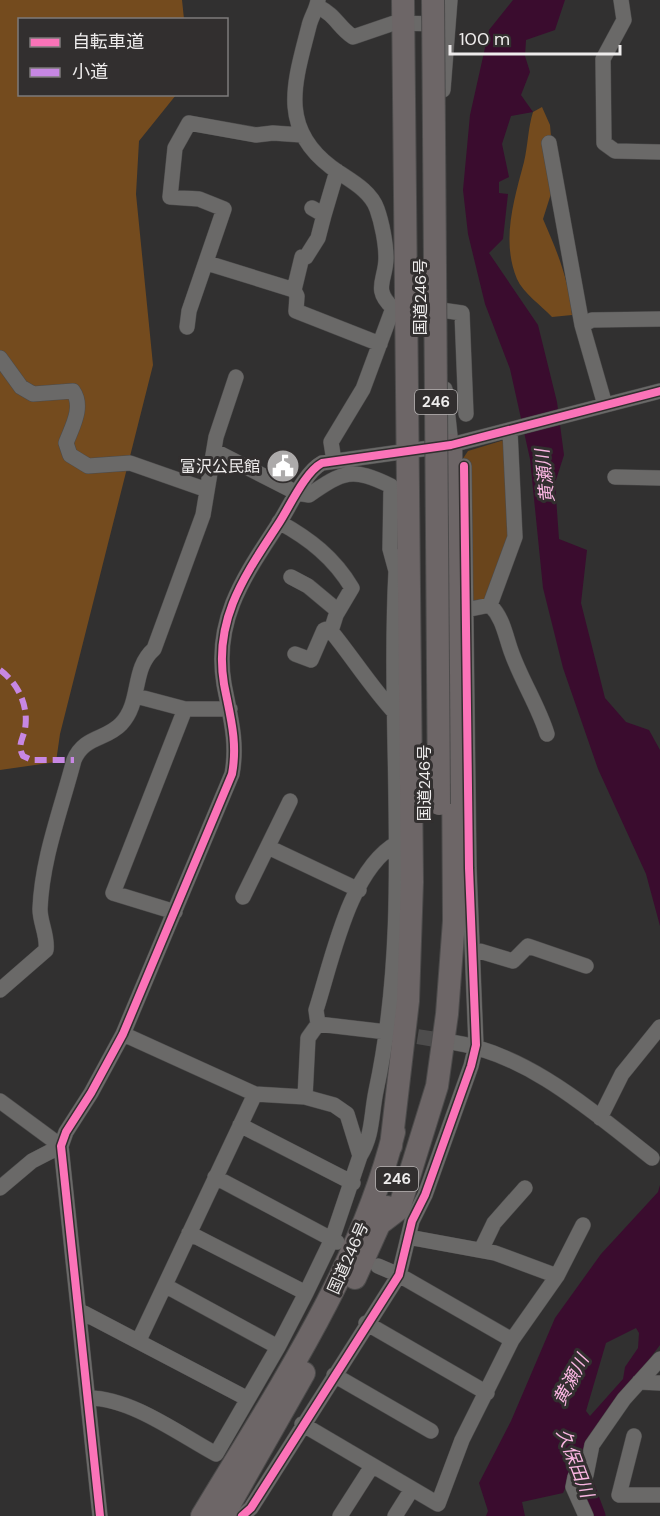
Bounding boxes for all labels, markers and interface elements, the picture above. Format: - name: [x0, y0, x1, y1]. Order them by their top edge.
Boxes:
- legend: [18, 18, 228, 96]
- scale bar: [450, 18, 620, 56]
- text: 100 m: [459, 27, 510, 51]
- text: 自転車道: [72, 30, 144, 54]
- text: 小道: [72, 60, 108, 84]
- street label: 国道246号: [410, 259, 431, 335]
- road number: 246: [415, 390, 457, 414]
- water label: 黄瀬川: [530, 446, 560, 504]
- public building icon: 富沢公民館: [265, 448, 301, 484]
- place label: 富沢公民館: [180, 456, 260, 477]
- street label: 国道246号: [414, 745, 435, 821]
- road number: 246: [376, 1167, 418, 1191]
- street label: 国道246号: [323, 1219, 373, 1297]
- water label: 黄瀬川: [548, 1349, 595, 1409]
- water label: 久保田川: [551, 1425, 600, 1503]

